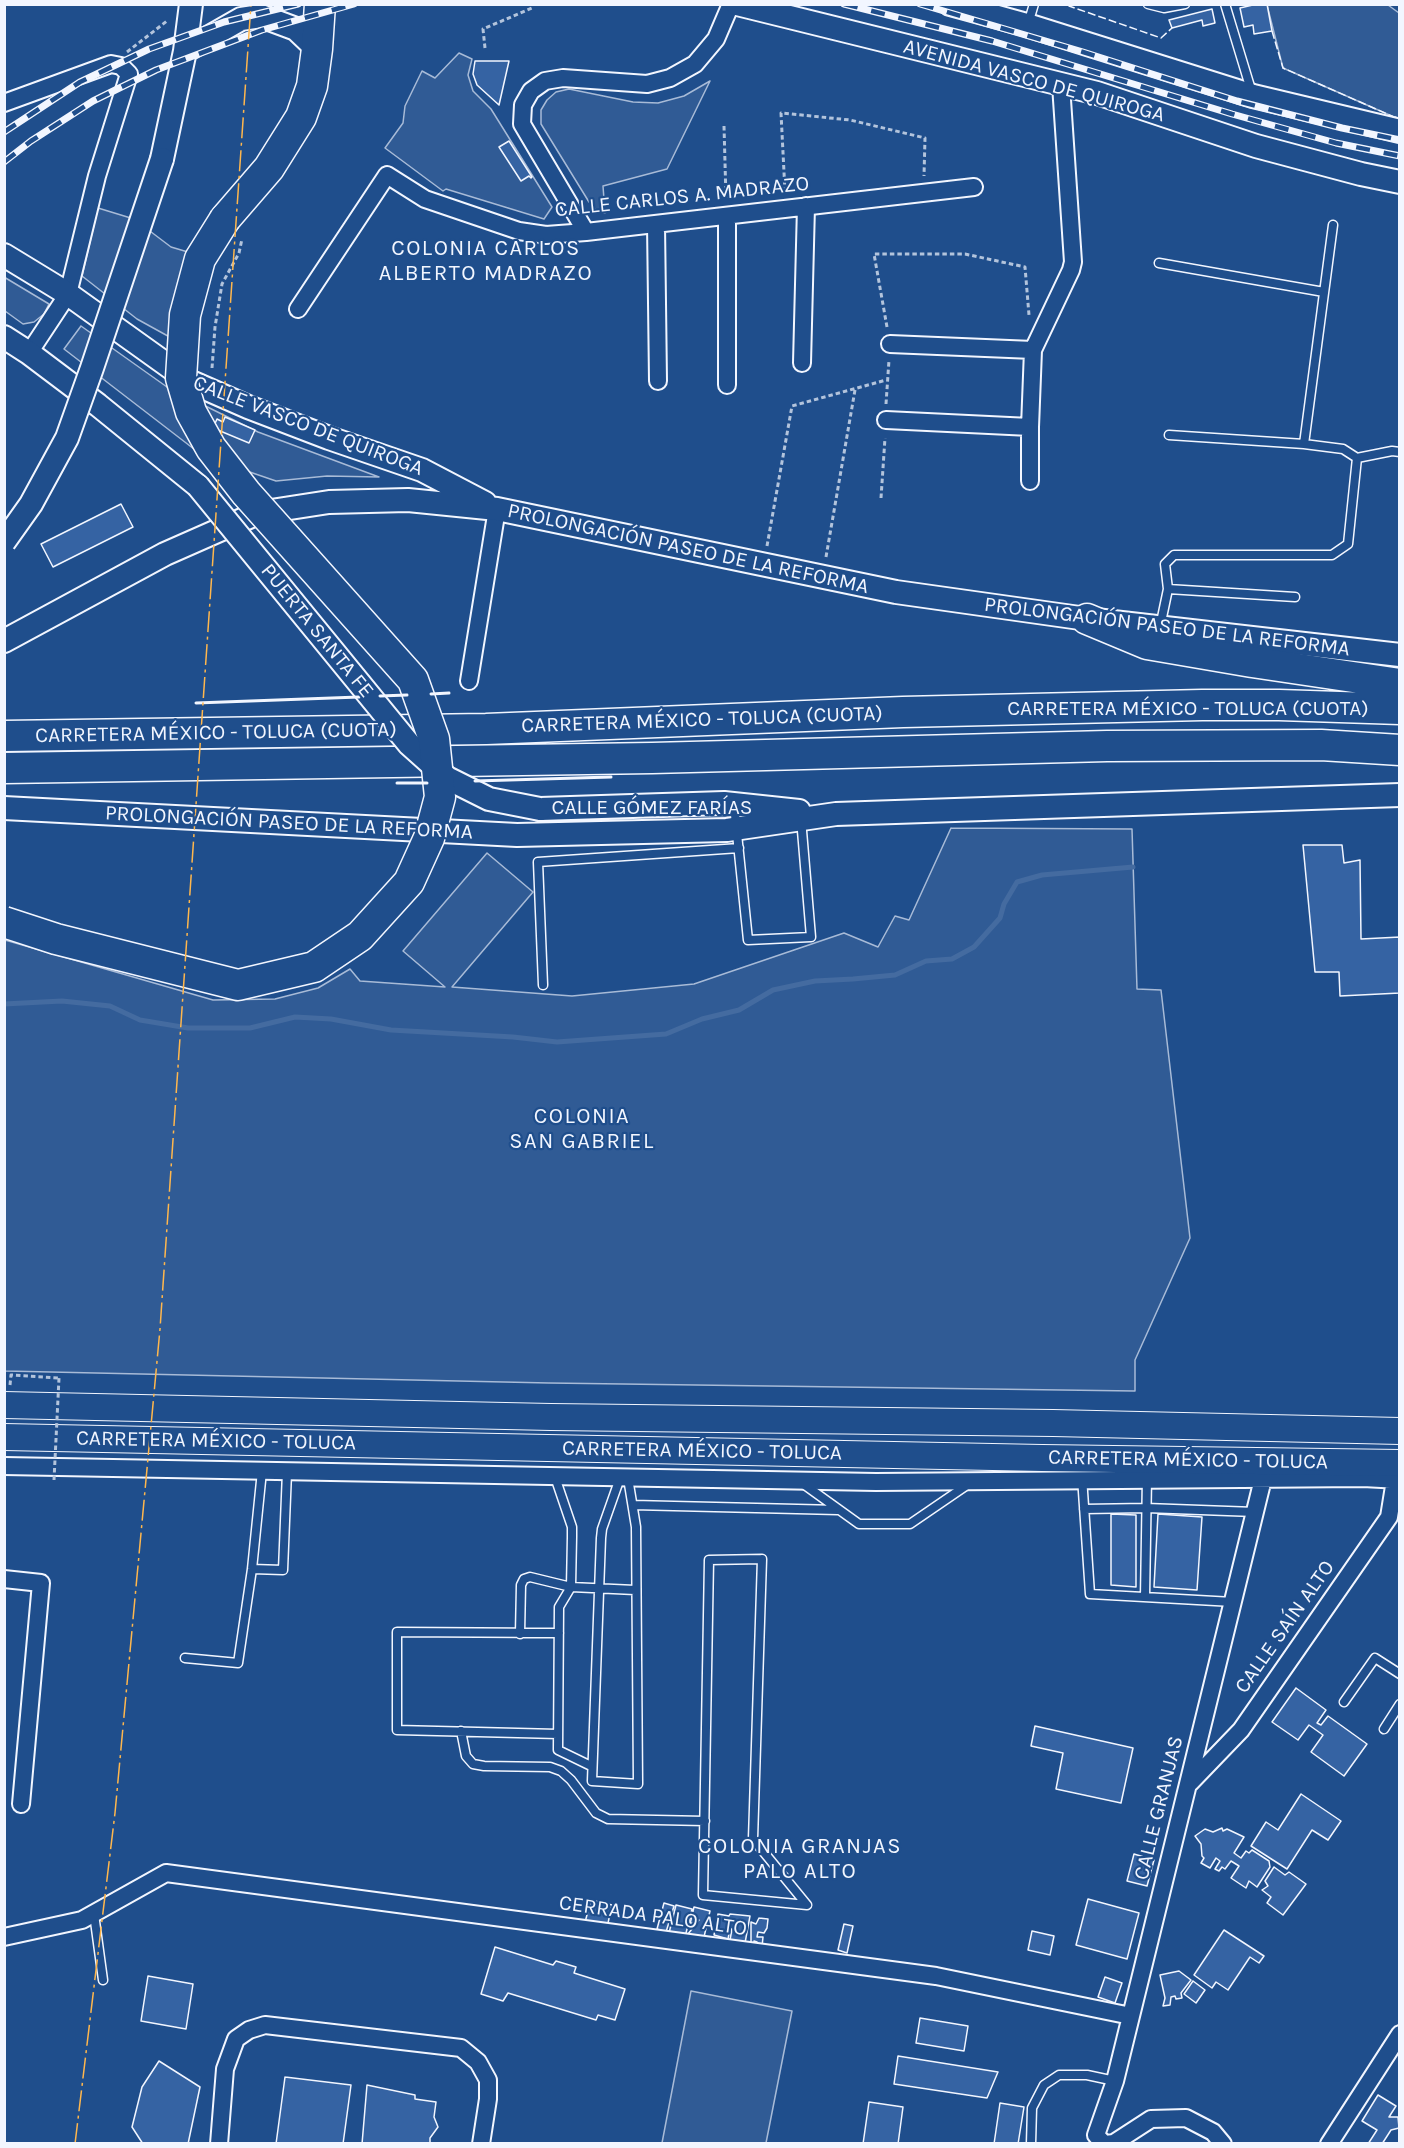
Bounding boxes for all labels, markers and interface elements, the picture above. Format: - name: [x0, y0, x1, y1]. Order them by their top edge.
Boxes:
- street label: AVENIDA VASCO DE QUIROGA: [901, 34, 1167, 128]
- street label: CALLE CARLOS A. MADRAZO: [554, 171, 810, 223]
- district label: COLONIA CARLOS ALBERTO MADRAZO: [379, 236, 593, 288]
- street label: CALLE VASCO DE QUIROGA: [189, 370, 427, 482]
- street label: PROLONGACIÓN PASEO DE LA REFORMA: [505, 498, 871, 600]
- street label: PUERTA SANTA FE: [255, 559, 379, 703]
- street label: PROLONGACIÓN PASEO DE LA REFORMA: [983, 592, 1351, 662]
- street label: CARRETERA MÉXICO - TOLUCA (CUOTA): [1007, 696, 1369, 722]
- street label: CARRETERA MÉXICO - TOLUCA (CUOTA): [521, 701, 883, 739]
- street label: CARRETERA MÉXICO - TOLUCA (CUOTA): [35, 717, 397, 749]
- street label: CALLE GÓMEZ FARÍAS: [552, 795, 752, 821]
- street label: PROLONGACIÓN PASEO DE LA REFORMA: [104, 801, 474, 845]
- district label: COLONIA SAN GABRIEL: [509, 1104, 655, 1156]
- street label: CARRETERA MÉXICO - TOLUCA: [76, 1426, 356, 1456]
- street label: CARRETERA MÉXICO - TOLUCA: [562, 1436, 842, 1466]
- street label: CARRETERA MÉXICO - TOLUCA: [1048, 1445, 1328, 1475]
- street label: CALLE SAÍN ALTO: [1230, 1556, 1340, 1698]
- street label: CALLE GRANJAS: [1129, 1733, 1189, 1883]
- district label: COLONIA GRANJAS PALO ALTO: [698, 1834, 902, 1886]
- street label: CERRADA PALO ALTO: [557, 1890, 749, 1942]

